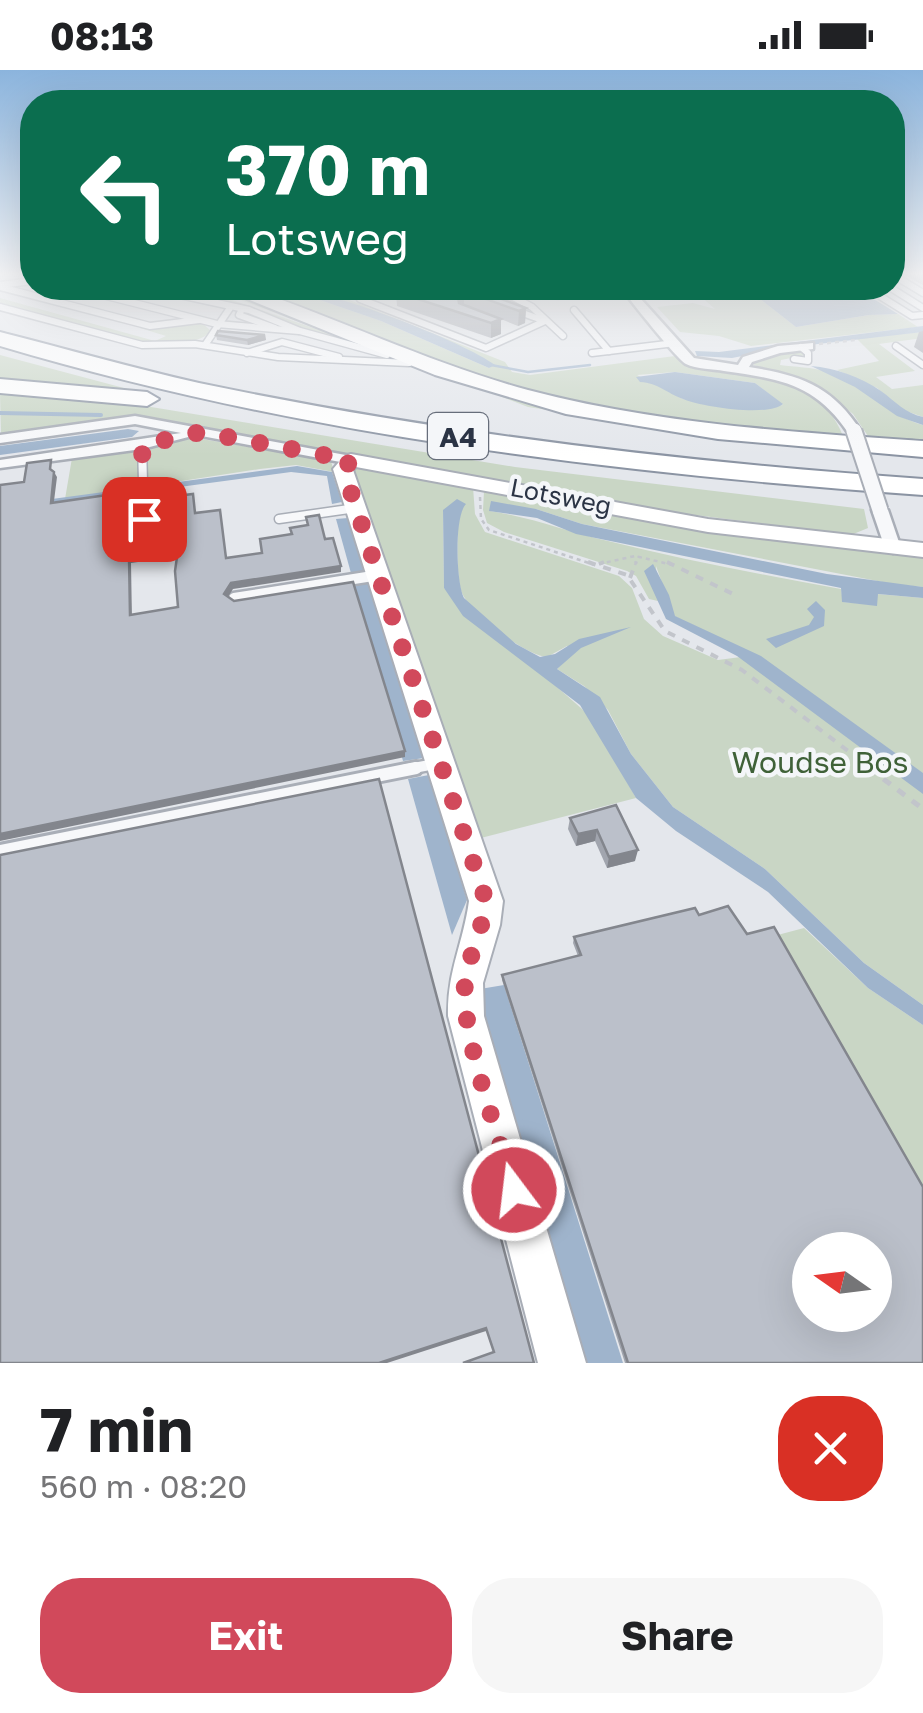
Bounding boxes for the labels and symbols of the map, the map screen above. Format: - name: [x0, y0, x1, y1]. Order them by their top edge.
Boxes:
- road number: A4: [428, 413, 488, 459]
- street label: Lotsweg: [508, 471, 614, 521]
- pin: [102, 477, 187, 562]
- park label: Woudse Bos: [732, 744, 909, 780]
- position arrow: [462, 1138, 566, 1242]
- north arrow: [792, 1232, 892, 1332]

